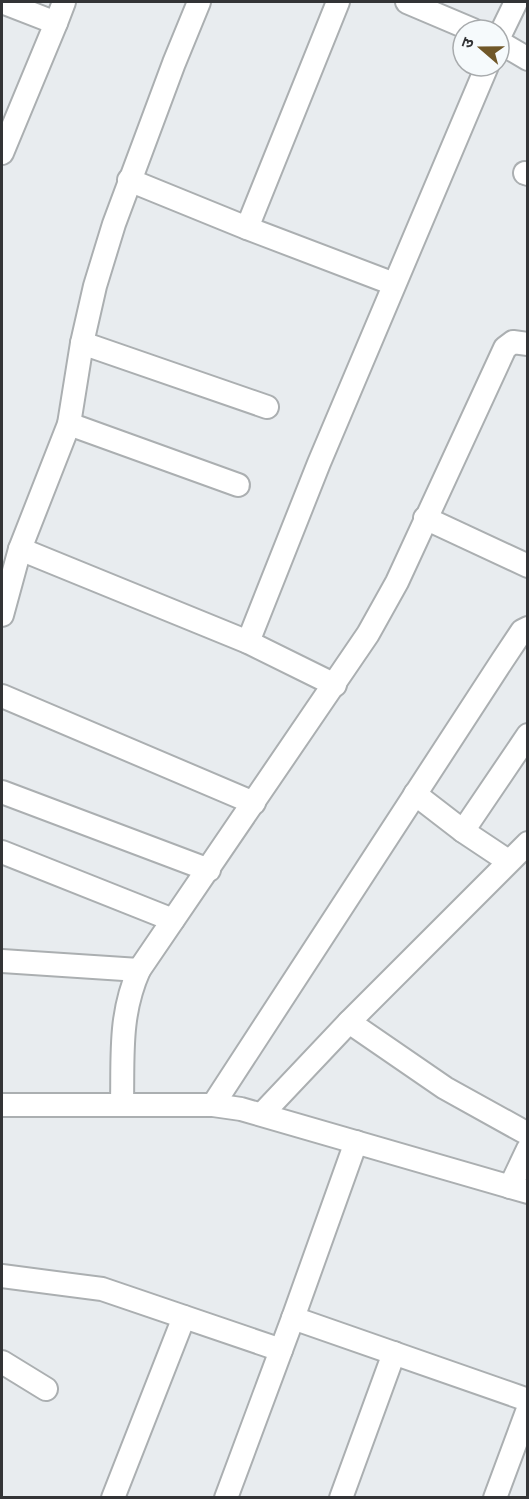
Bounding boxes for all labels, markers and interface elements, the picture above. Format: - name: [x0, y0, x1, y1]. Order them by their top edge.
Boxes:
- north arrow: [451, 18, 511, 78]
- text: उ: [458, 35, 477, 50]

